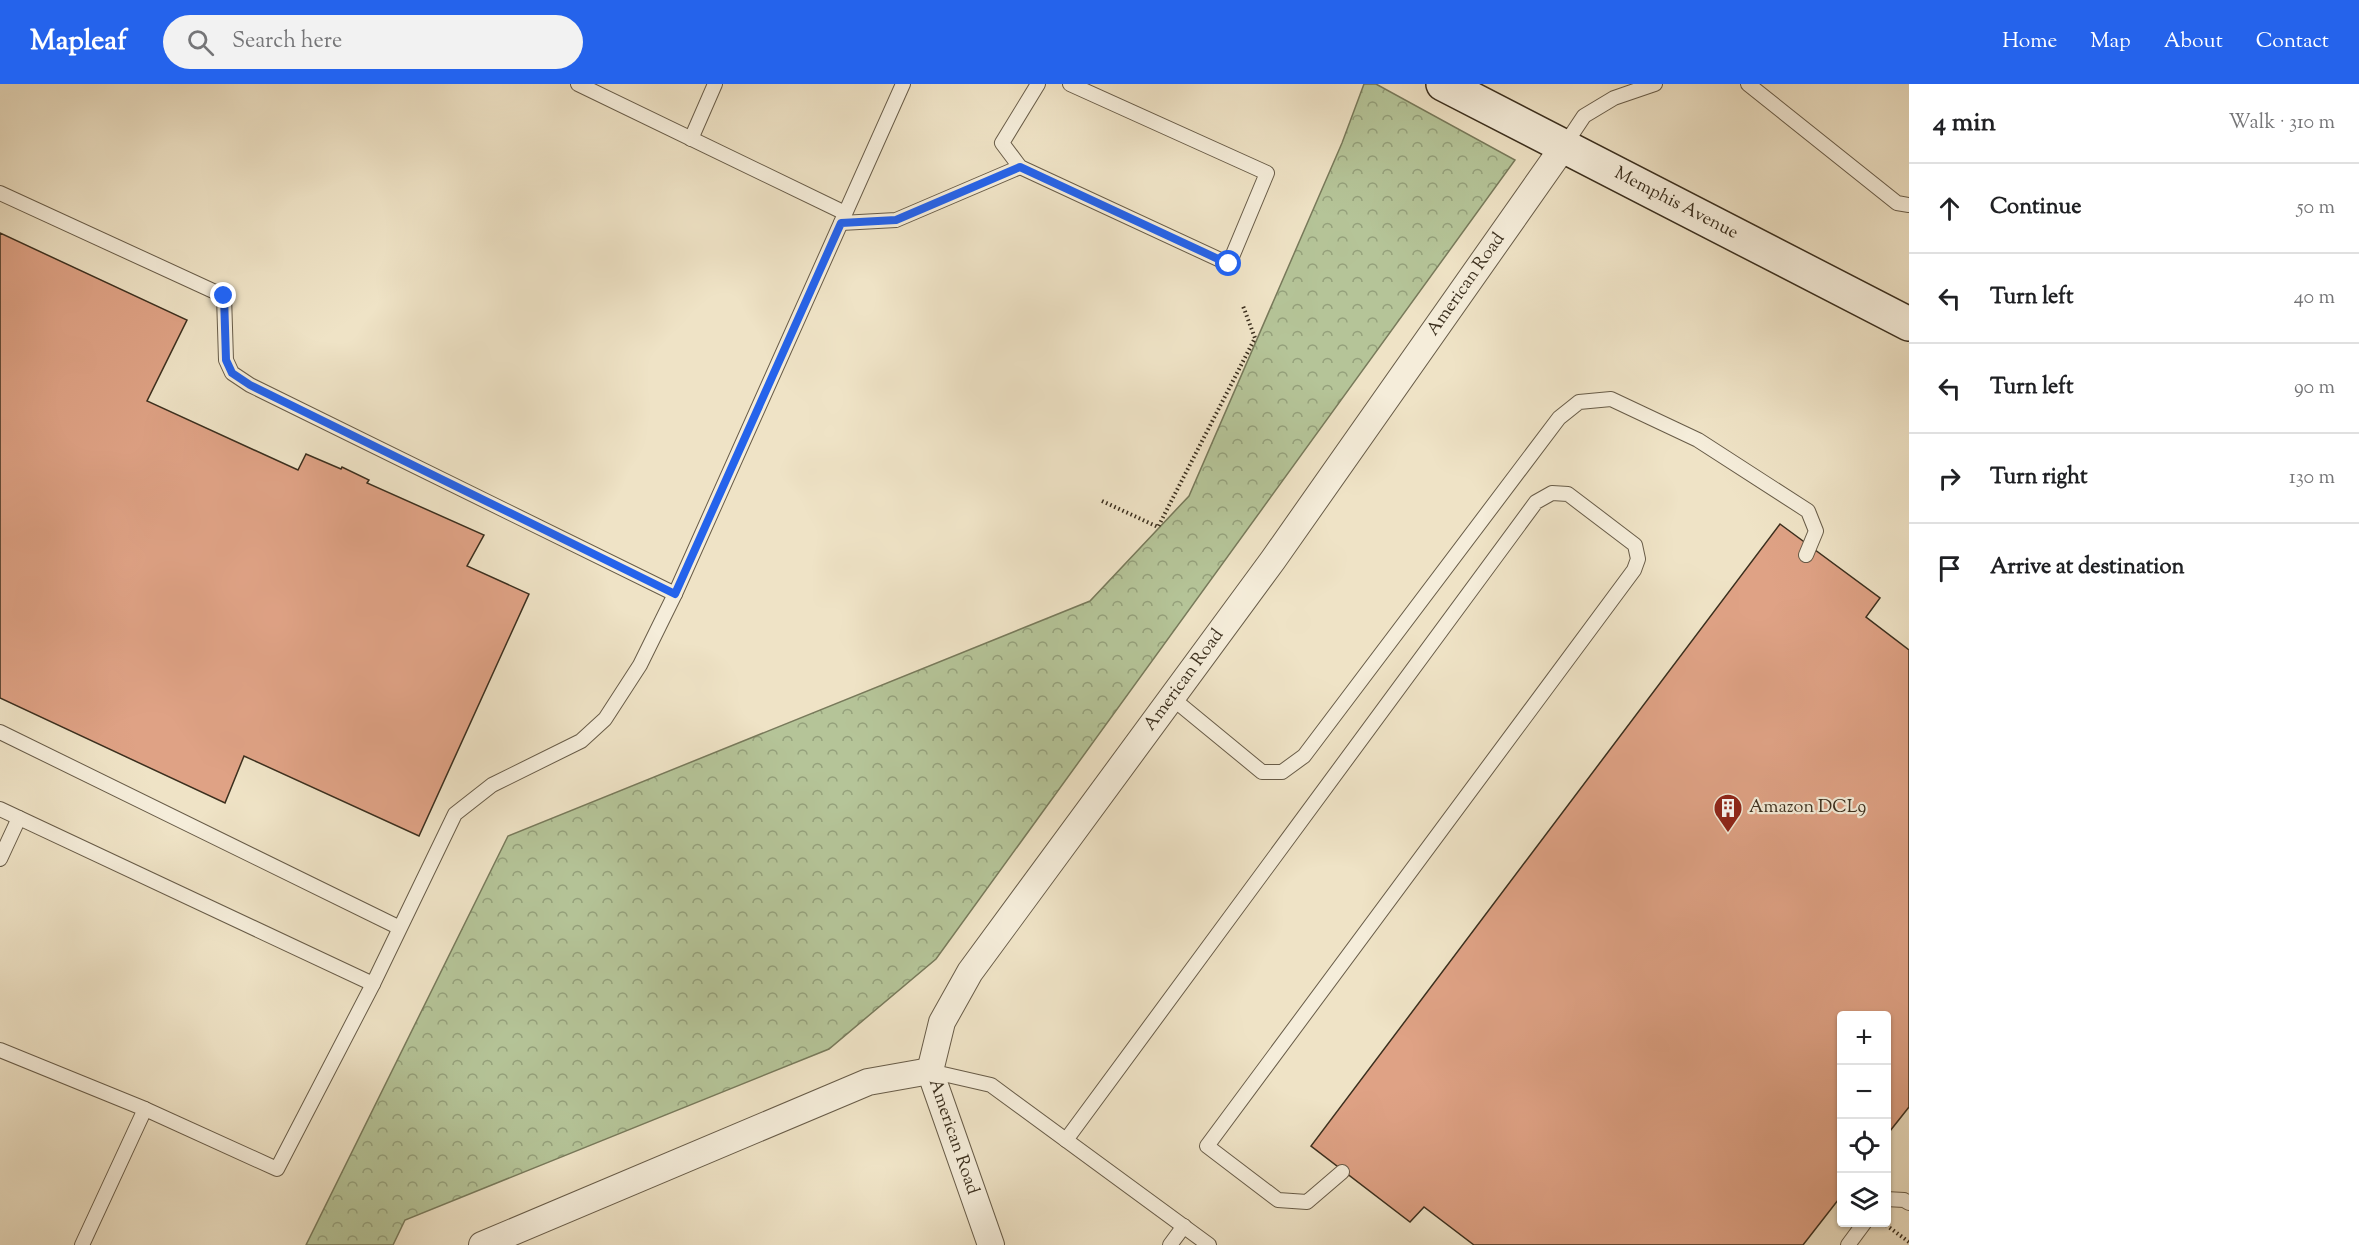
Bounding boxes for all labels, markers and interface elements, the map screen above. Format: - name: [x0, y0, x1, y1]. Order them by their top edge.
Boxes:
- search box: [163, 15, 583, 69]
- text: Mapleaf: [30, 22, 127, 62]
- icon: search: [184, 26, 217, 59]
- text: Search here: [232, 26, 342, 58]
- text: Home: [2002, 27, 2057, 57]
- text: Map: [2090, 27, 2131, 57]
- text: About: [2164, 27, 2223, 57]
- text: Contact: [2256, 27, 2329, 57]
- text: 4 min: [1933, 105, 1996, 142]
- text: Walk · 310 m: [2228, 109, 2335, 138]
- street label: Memphis Avenue: [1609, 161, 1742, 247]
- icon: ahead: [1933, 192, 1966, 225]
- text: Continue: [1990, 192, 2081, 224]
- text: 50 m: [2297, 194, 2335, 223]
- street label: American Road: [1421, 228, 1512, 342]
- route start: [1215, 250, 1241, 276]
- route end: [210, 282, 236, 308]
- icon: left: [1933, 282, 1966, 315]
- text: Turn left: [1990, 282, 2073, 314]
- text: 40 m: [2294, 284, 2335, 313]
- icon: left: [1933, 372, 1966, 405]
- text: Turn left: [1990, 372, 2073, 404]
- text: 90 m: [2294, 374, 2335, 403]
- icon: right: [1933, 462, 1966, 495]
- text: Turn right: [1990, 462, 2087, 494]
- text: 130 m: [2289, 464, 2335, 493]
- icon: arrive: [1933, 552, 1966, 585]
- text: Arrive at destination: [1990, 552, 2185, 584]
- street label: American Road: [1138, 624, 1231, 737]
- building icon: Amazon DCL9: [1712, 792, 1744, 834]
- place label: Amazon DCL9: [1749, 795, 1867, 821]
- map controls: [1837, 1011, 1891, 1227]
- button: +: [1837, 1011, 1891, 1065]
- button: −: [1837, 1065, 1891, 1119]
- street label: American Road: [921, 1076, 985, 1198]
- button: locate: [1837, 1119, 1891, 1173]
- button: layers: [1837, 1173, 1891, 1227]

